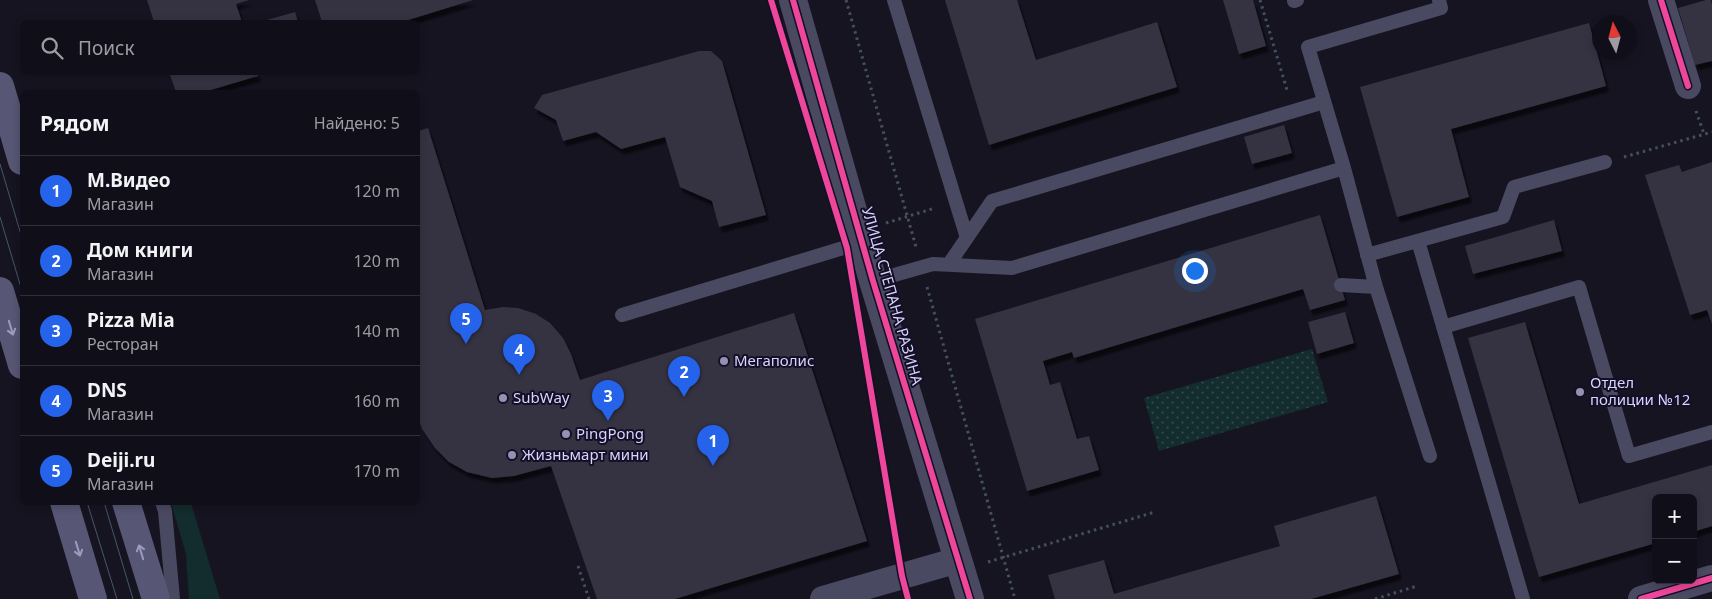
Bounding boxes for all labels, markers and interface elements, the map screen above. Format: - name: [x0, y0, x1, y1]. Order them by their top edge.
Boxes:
- north arrow: [1592, 15, 1637, 60]
- search box: [20, 20, 420, 75]
- icon: search: [38, 34, 66, 62]
- text: Поиск: [78, 35, 134, 61]
- text: Рядом: [40, 109, 110, 137]
- text: Найдено: 5: [314, 112, 400, 134]
- text: М.Видео: [87, 167, 171, 193]
- text: 1: [51, 180, 61, 202]
- text: 120 m: [353, 180, 400, 202]
- text: Магазин: [87, 193, 154, 215]
- street label: УЛИЦА СТЕПАНА РАЗИНА: [858, 204, 928, 387]
- text: Дом книги: [87, 237, 193, 263]
- text: 2: [51, 250, 61, 272]
- text: 120 m: [353, 250, 400, 272]
- your location: [1182, 258, 1208, 284]
- text: Магазин: [87, 263, 154, 285]
- pin: 5: [450, 303, 482, 344]
- text: Pizza Mia: [87, 307, 175, 333]
- one-way arrow: [7, 320, 17, 336]
- text: 3: [51, 320, 61, 342]
- text: 140 m: [353, 320, 400, 342]
- text: Ресторан: [87, 333, 158, 355]
- pin: 4: [503, 334, 535, 375]
- place label: Мегаполис: [734, 350, 814, 370]
- marker: Мегаполис: [718, 355, 730, 367]
- pin: 2: [668, 356, 700, 397]
- place label: Отдел полиции №12: [1590, 372, 1690, 409]
- text: DNS: [87, 377, 127, 403]
- pin: 3: [592, 380, 624, 421]
- marker: Отдел полиции №12: [1574, 386, 1586, 398]
- place label: SubWay: [513, 387, 570, 407]
- text: 4: [51, 390, 61, 412]
- text: 160 m: [353, 390, 400, 412]
- marker: SubWay: [497, 392, 509, 404]
- text: Магазин: [87, 403, 154, 425]
- place label: PingPong: [576, 423, 644, 443]
- pin: 1: [697, 425, 729, 466]
- marker: PingPong: [560, 428, 572, 440]
- place label: Жизньмарт мини: [522, 444, 649, 464]
- text: Deiji.ru: [87, 447, 155, 473]
- marker: Жизньмарт мини: [506, 449, 518, 461]
- text: 5: [51, 460, 61, 482]
- text: 170 m: [353, 460, 400, 482]
- text: Магазин: [87, 473, 154, 495]
- map controls: [1652, 494, 1697, 584]
- button: +: [1652, 494, 1697, 539]
- button: −: [1652, 539, 1697, 584]
- one-way arrow: [74, 541, 84, 557]
- one-way arrow: [136, 545, 146, 561]

